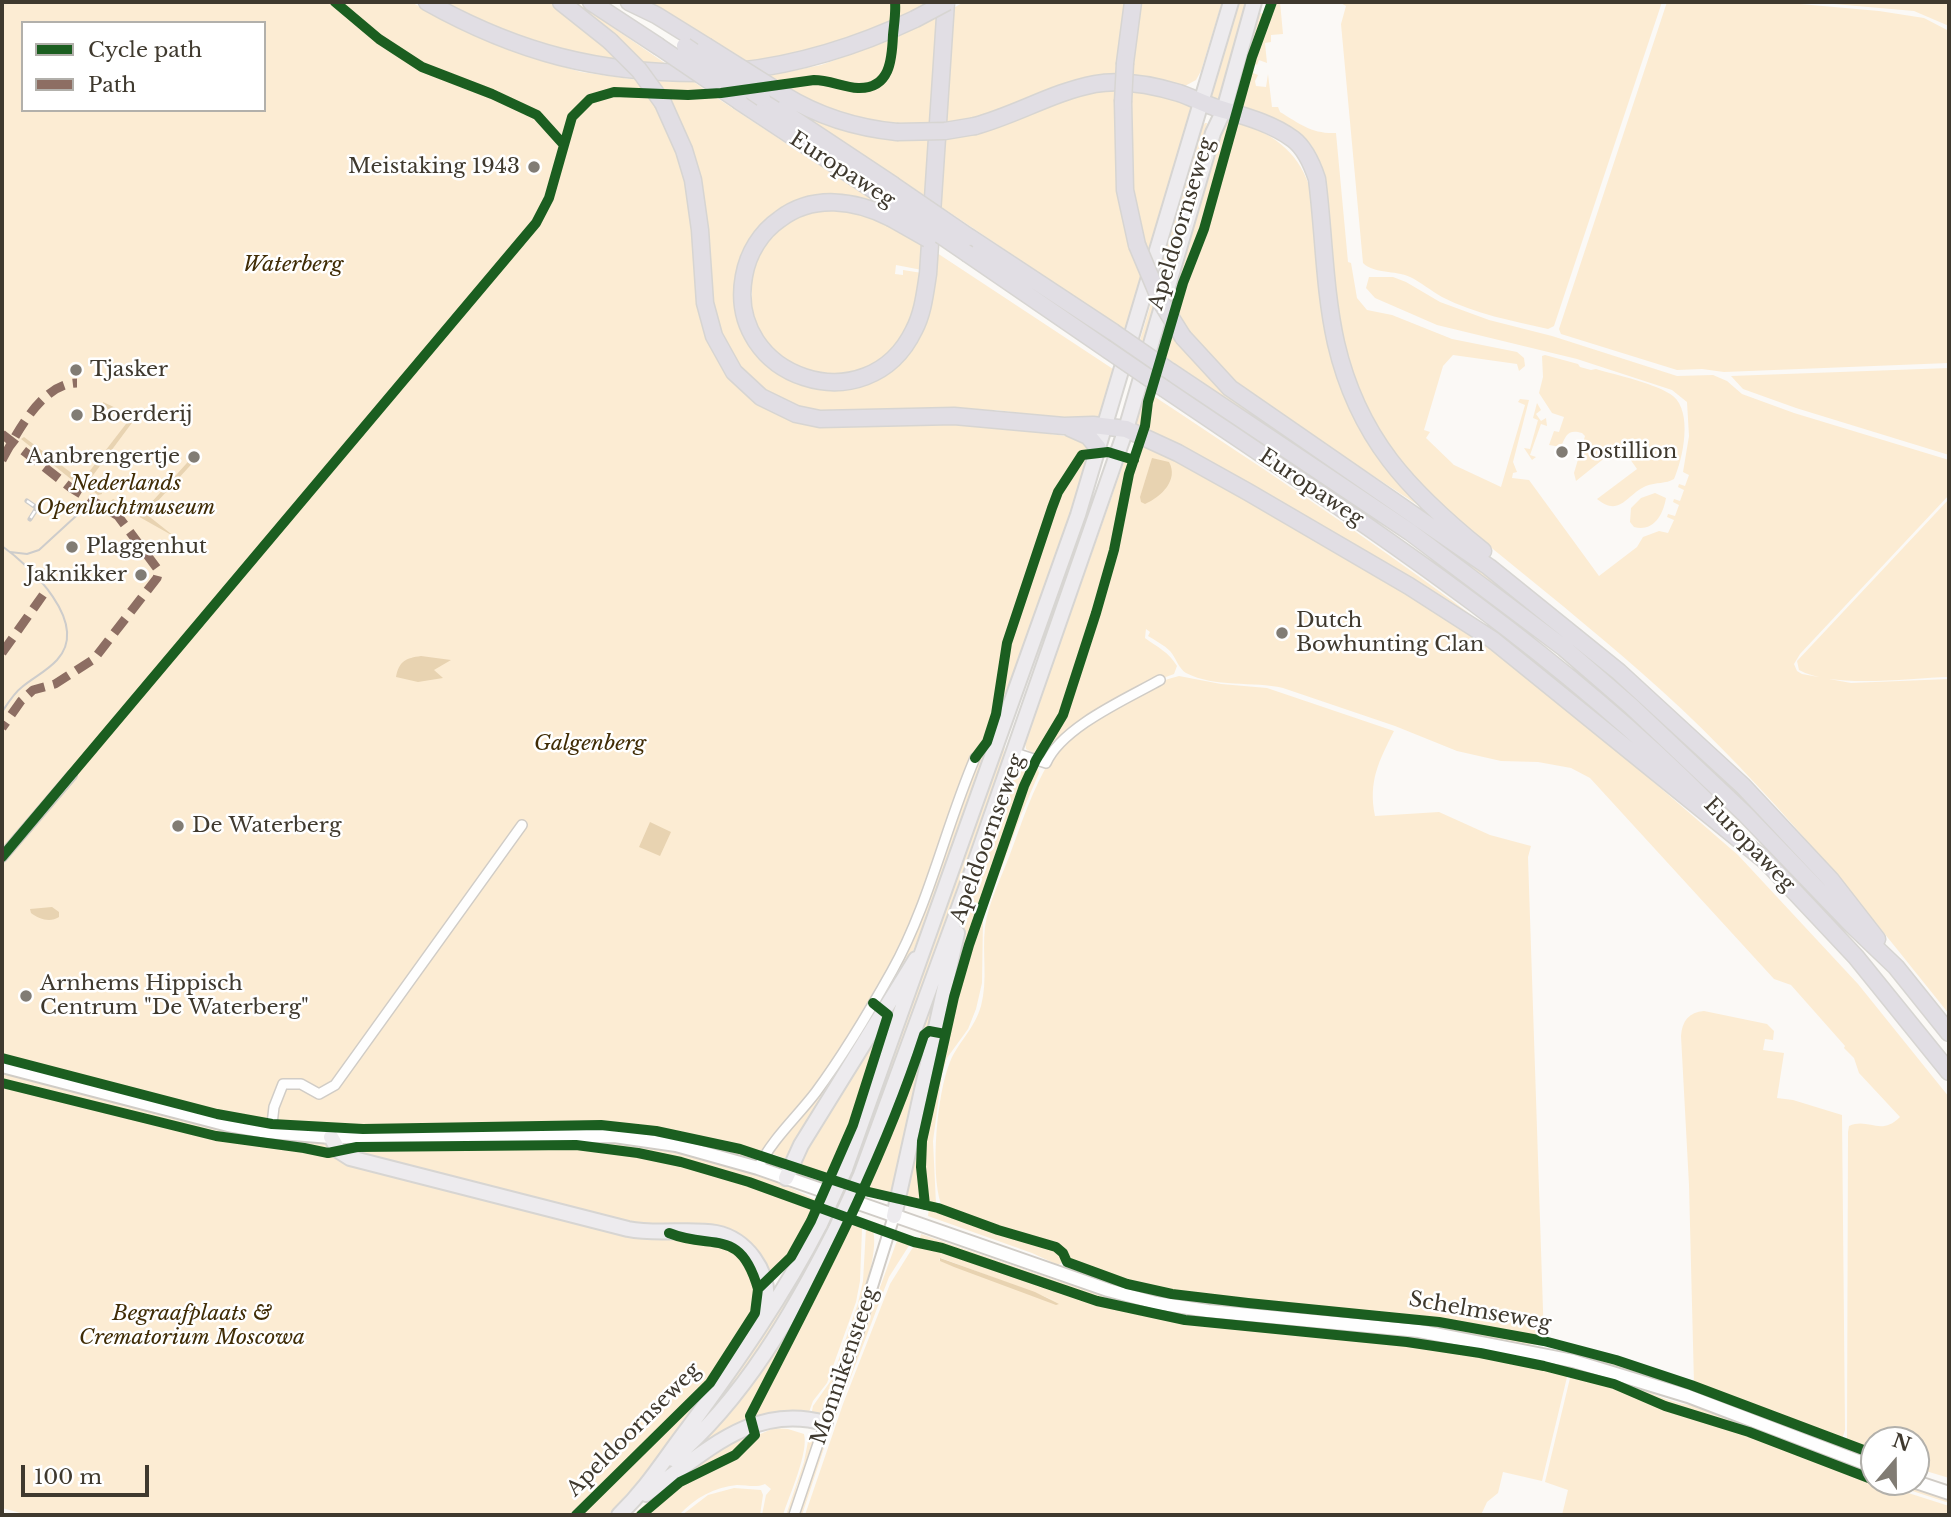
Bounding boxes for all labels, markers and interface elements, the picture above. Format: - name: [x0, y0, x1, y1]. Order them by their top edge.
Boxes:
- legend: [21, 21, 266, 112]
- text: Cycle path: [88, 37, 202, 63]
- text: Path: [88, 72, 136, 98]
- street label: Europaweg: [785, 127, 899, 213]
- street label: Apeldoornseweg: [1144, 135, 1220, 313]
- place label: Meistaking 1943: [348, 154, 520, 180]
- marker: Meistaking 1943: [526, 159, 542, 175]
- park label: Waterberg: [243, 252, 343, 278]
- place label: Tjasker: [90, 357, 168, 383]
- marker: Tjasker: [68, 362, 84, 378]
- place label: Boerderij: [91, 402, 192, 428]
- marker: Boerderij: [69, 407, 85, 423]
- place label: Postillion: [1576, 439, 1677, 465]
- place label: Aanbrengertje: [27, 444, 180, 470]
- street label: Europaweg: [1254, 444, 1368, 532]
- marker: Postillion: [1554, 444, 1570, 460]
- marker: Aanbrengertje: [186, 449, 202, 465]
- park label: Nederlands Openluchtmuseum: [37, 471, 215, 521]
- place label: Plaggenhut: [86, 534, 207, 560]
- marker: Plaggenhut: [64, 539, 80, 555]
- place label: Jaknikker: [26, 562, 127, 588]
- marker: Jaknikker: [133, 567, 149, 583]
- place label: Dutch Bowhunting Clan: [1296, 608, 1484, 658]
- marker: Dutch Bowhunting Clan: [1274, 625, 1290, 641]
- park label: Galgenberg: [534, 731, 646, 757]
- street label: Apeldoornseweg: [946, 751, 1030, 927]
- street label: Europaweg: [1698, 793, 1800, 897]
- place label: De Waterberg: [192, 813, 341, 839]
- marker: De Waterberg: [170, 818, 186, 834]
- place label: Arnhems Hippisch Centrum "De Waterberg": [40, 971, 309, 1021]
- marker: Arnhems Hippisch Centrum "De Waterberg": [18, 988, 34, 1004]
- street label: Monnikensteeg: [806, 1284, 884, 1448]
- street label: Schelmseweg: [1407, 1287, 1553, 1337]
- park label: Begraafplaats & Crematorium Moscowa: [79, 1301, 305, 1351]
- street label: Apeldoornseweg: [562, 1358, 706, 1502]
- north arrow: [1860, 1426, 1930, 1496]
- text: N: [1889, 1429, 1914, 1457]
- scale bar: [24, 1450, 152, 1494]
- text: 100 m: [34, 1464, 102, 1490]

